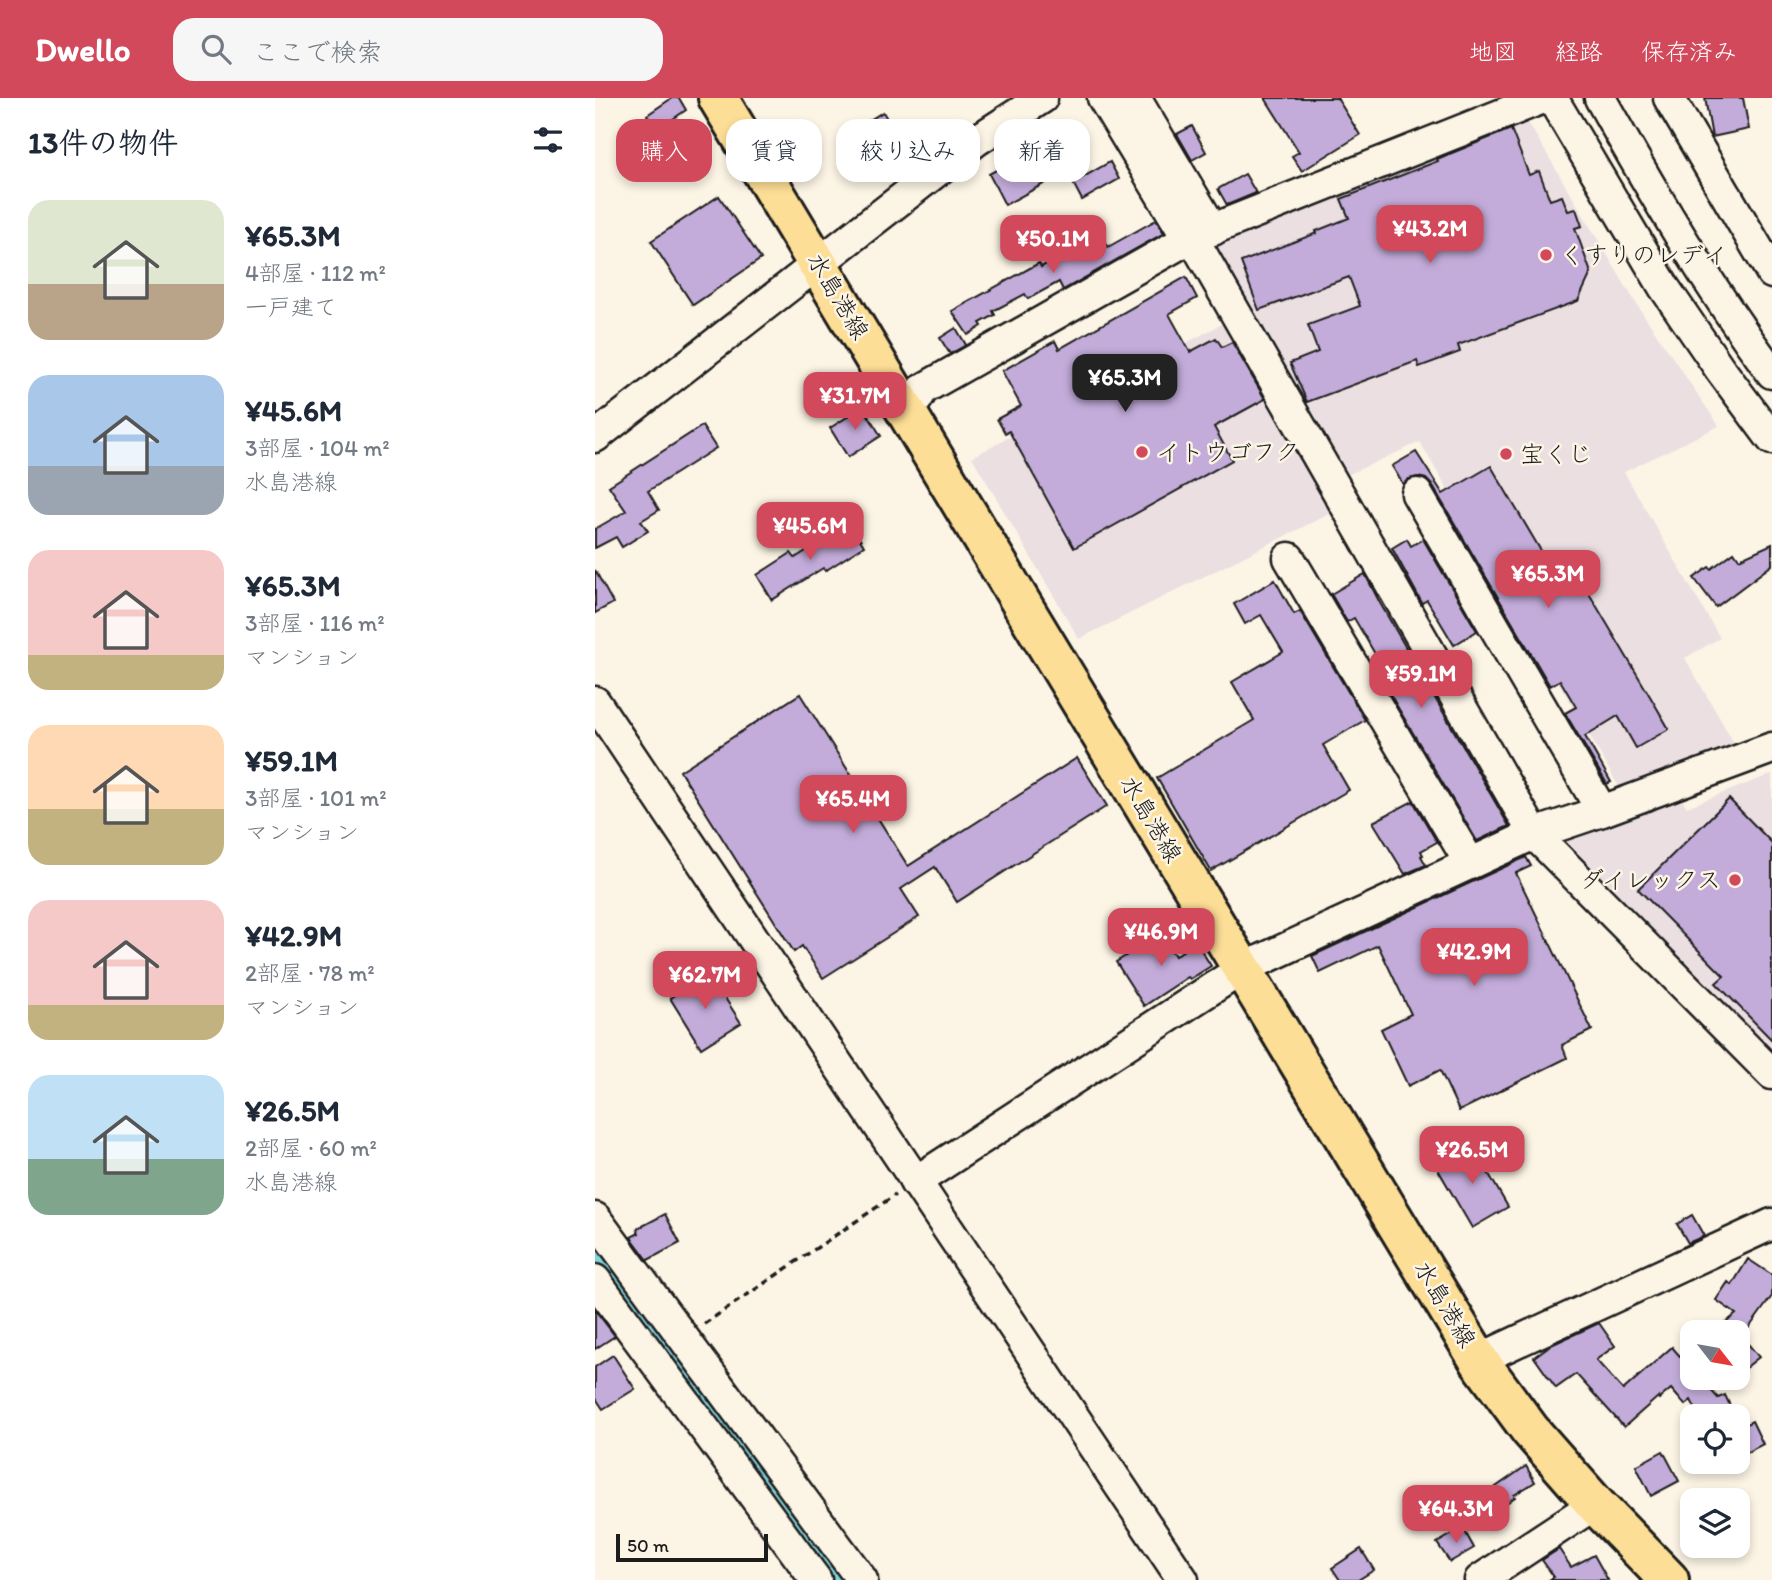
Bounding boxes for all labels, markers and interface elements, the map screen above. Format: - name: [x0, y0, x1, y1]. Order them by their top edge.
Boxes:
- search box: [173, 18, 663, 81]
- text: Dwello: [35, 30, 131, 69]
- icon: search: [197, 30, 235, 68]
- text: ここで検索: [253, 36, 383, 68]
- text: 地図: [1469, 37, 1517, 66]
- text: 経路: [1555, 37, 1603, 66]
- text: 保存済み: [1641, 37, 1737, 66]
- chip: 購入: [616, 119, 712, 182]
- chip: 賃貸: [726, 119, 822, 182]
- chip: 絞り込み: [836, 119, 980, 182]
- chip: 新着: [994, 119, 1090, 182]
- icon: filters: [529, 121, 567, 159]
- text: 13件の物件: [28, 124, 178, 161]
- pin: ¥43.2M: [1373, 206, 1487, 265]
- text: ¥43.2M: [1392, 214, 1468, 242]
- pin: ¥50.1M: [996, 216, 1110, 275]
- text: ¥65.3M: [245, 217, 341, 254]
- text: ¥50.1M: [1016, 224, 1090, 252]
- icon: home: [84, 228, 168, 312]
- place label: くすりのレデイ: [1560, 240, 1727, 269]
- street label: 水島港線: [801, 247, 876, 344]
- marker: くすりのレデイ: [1538, 247, 1554, 263]
- text: 4部屋 · 112 m²: [245, 259, 386, 287]
- text: 一戸建て: [245, 293, 337, 321]
- pin: ¥65.3M: [1068, 354, 1182, 414]
- text: ¥65.3M: [1088, 363, 1162, 391]
- pin: ¥31.7M: [798, 372, 912, 432]
- text: ¥31.7M: [819, 381, 891, 409]
- text: ¥45.6M: [245, 392, 342, 429]
- icon: home: [84, 403, 168, 487]
- text: 3部屋 · 104 m²: [245, 434, 390, 462]
- place label: イトウゴフク: [1156, 437, 1300, 466]
- place label: 宝くじ: [1520, 439, 1592, 468]
- marker: イトウゴフク: [1134, 444, 1150, 460]
- marker: 宝くじ: [1498, 446, 1514, 462]
- text: 水島港線: [245, 468, 337, 496]
- pin: ¥45.6M: [753, 503, 867, 562]
- text: ¥45.6M: [773, 511, 847, 539]
- pin: ¥65.3M: [1491, 550, 1605, 610]
- text: ¥65.3M: [1511, 559, 1585, 587]
- text: ¥65.3M: [245, 567, 341, 604]
- icon: home: [84, 578, 168, 662]
- text: 3部屋 · 116 m²: [245, 609, 385, 637]
- text: マンション: [245, 643, 359, 671]
- pin: ¥59.1M: [1364, 650, 1478, 710]
- text: ¥59.1M: [1385, 659, 1457, 687]
- text: ¥59.1M: [245, 742, 338, 779]
- icon: home: [84, 753, 168, 837]
- street label: 水島港線: [1114, 770, 1189, 867]
- pin: ¥65.4M: [796, 776, 910, 835]
- text: 3部屋 · 101 m²: [245, 784, 387, 812]
- text: ¥65.4M: [816, 784, 890, 812]
- text: マンション: [245, 818, 359, 846]
- place label: ダイレックス: [1580, 865, 1721, 894]
- marker: ダイレックス: [1727, 872, 1743, 888]
- pin: ¥46.9M: [1104, 908, 1218, 968]
- text: ¥42.9M: [245, 917, 342, 954]
- text: ¥46.9M: [1124, 917, 1198, 945]
- icon: home: [84, 928, 168, 1012]
- pin: ¥42.9M: [1417, 928, 1531, 988]
- text: ¥42.9M: [1437, 937, 1511, 965]
- pin: ¥62.7M: [648, 951, 762, 1011]
- text: 2部屋 · 78 m²: [245, 959, 375, 987]
- text: ¥62.7M: [669, 960, 741, 988]
- text: マンション: [245, 993, 359, 1021]
- text: ¥26.5M: [245, 1092, 340, 1129]
- icon: home: [84, 1103, 168, 1187]
- pin: ¥26.5M: [1415, 1126, 1529, 1186]
- text: 2部屋 · 60 m²: [245, 1134, 377, 1162]
- text: ¥26.5M: [1436, 1135, 1508, 1163]
- text: 水島港線: [245, 1168, 337, 1196]
- street label: 水島港線: [1408, 1255, 1483, 1352]
- north arrow: [1680, 1320, 1750, 1390]
- map controls: [1680, 1320, 1750, 1558]
- button: locate: [1680, 1404, 1750, 1474]
- pin: ¥64.3M: [1399, 1486, 1513, 1545]
- button: layers: [1680, 1488, 1750, 1558]
- text: ¥64.3M: [1418, 1494, 1494, 1522]
- scale bar: [616, 1531, 768, 1563]
- text: 50 m: [627, 1534, 669, 1557]

